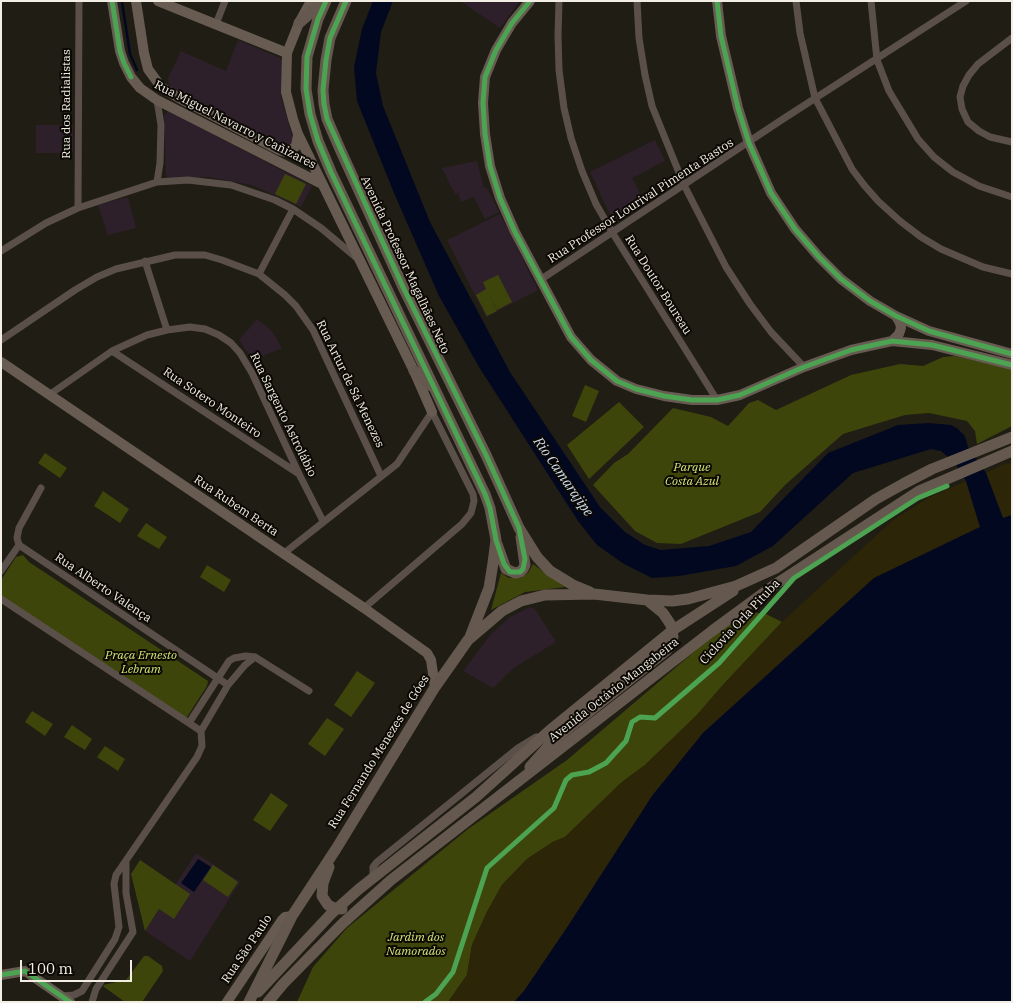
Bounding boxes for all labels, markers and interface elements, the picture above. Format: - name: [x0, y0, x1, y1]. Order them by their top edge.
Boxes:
- street label: Rua dos Radialistas: [60, 49, 74, 159]
- street label: Rua Miguel Navarro y Cañizares: [152, 78, 318, 172]
- street label: Rua Professor Lourival Pimenta Bastos: [546, 136, 736, 266]
- street label: Avenida Professor Magalhães Neto: [357, 174, 453, 356]
- street label: Rua Doutor Boureau: [622, 233, 694, 337]
- street label: Rua Artur de Sá Menezes: [313, 318, 387, 450]
- street label: Rua Sargento Astrolábio: [247, 351, 319, 479]
- street label: Rua Sotero Monteiro: [160, 365, 264, 441]
- water label: Rio Camarajipe: [529, 434, 597, 520]
- park label: Parque Costa Azul: [665, 461, 719, 489]
- street label: Rua Rubem Berta: [191, 472, 281, 540]
- street label: Rua Alberto Valença: [52, 550, 154, 626]
- street label: Ciclovia Orla Pituba: [697, 576, 783, 668]
- street label: Avenida Octávio Mangabeira: [546, 635, 682, 745]
- park label: Praça Ernesto Lebram: [105, 649, 177, 677]
- street label: Rua Fernando Menezes de Góes: [326, 672, 432, 832]
- street label: Rua São Paulo: [219, 912, 275, 986]
- park label: Jardim dos Namorados: [386, 931, 446, 959]
- scale bar: [22, 950, 135, 982]
- text: 100 m: [28, 959, 73, 978]

